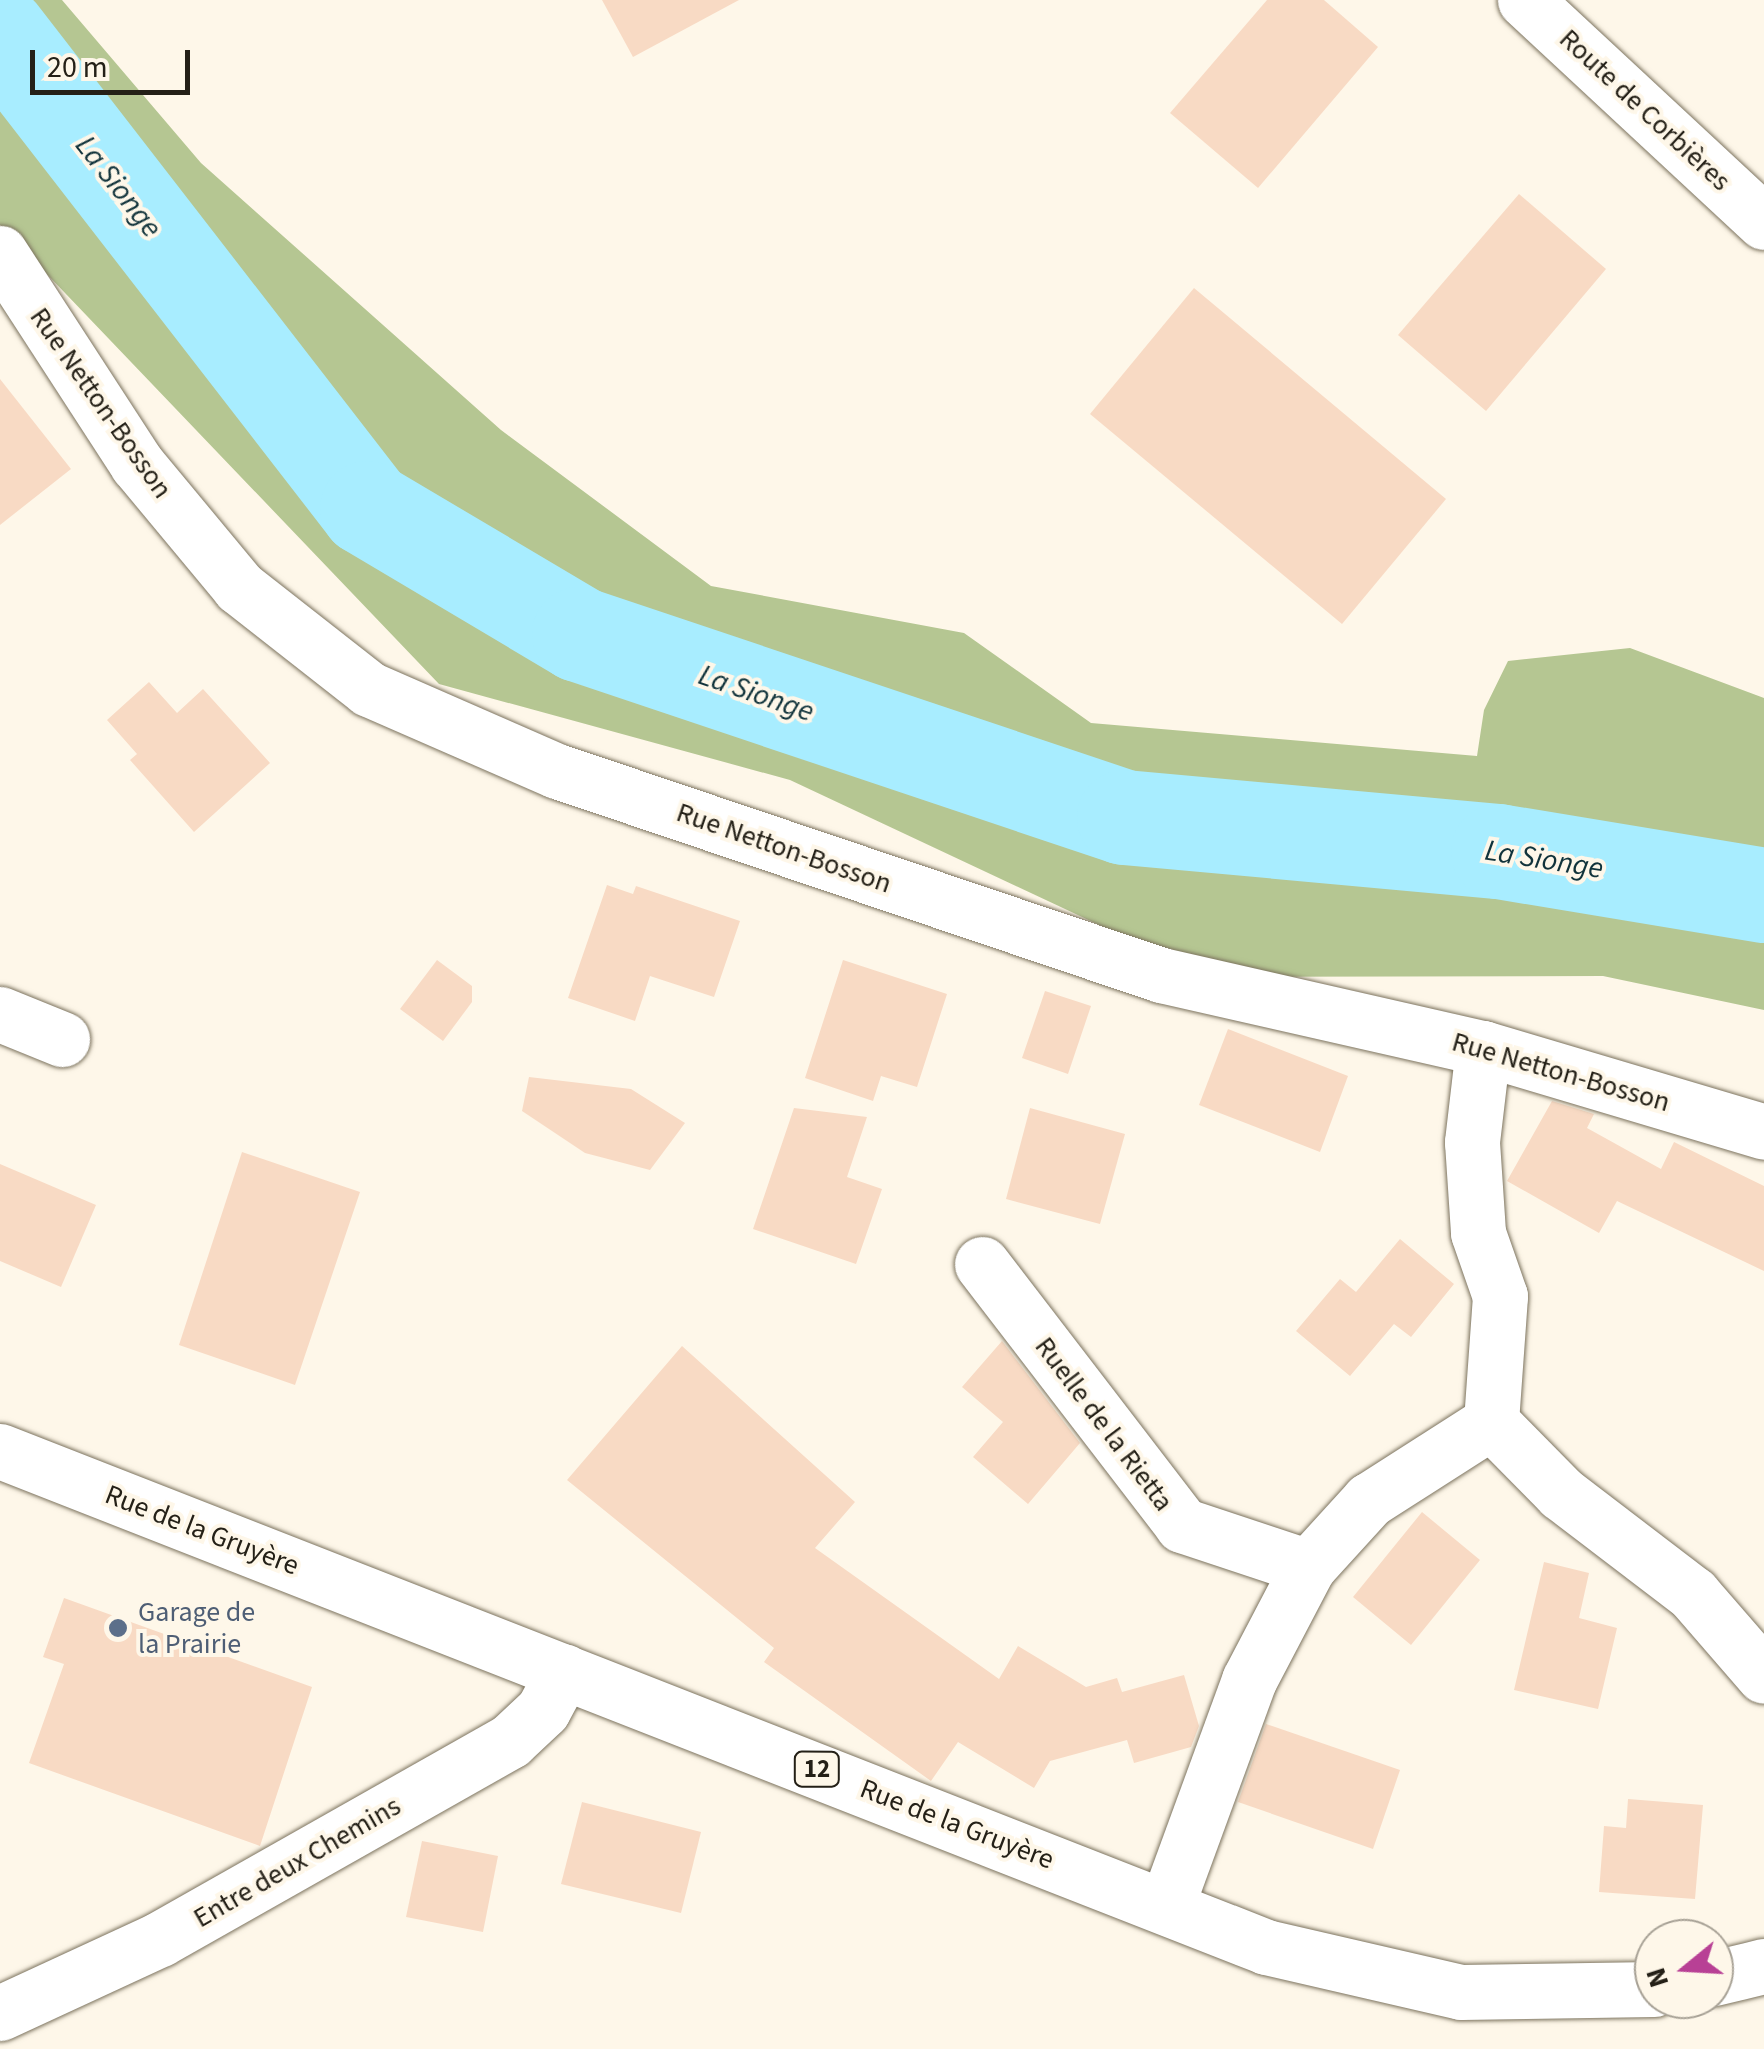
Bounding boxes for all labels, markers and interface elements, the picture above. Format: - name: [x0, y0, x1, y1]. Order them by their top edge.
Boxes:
- street label: Route de Corbières: [1552, 22, 1738, 198]
- scale bar: [35, 30, 195, 92]
- text: 20 m: [47, 46, 108, 89]
- water label: La Sionge: [67, 129, 169, 245]
- street label: Rue Netton-Bosson: [23, 301, 179, 505]
- water label: La Sionge: [694, 658, 818, 730]
- street label: Rue Netton-Bosson: [672, 795, 896, 901]
- water label: La Sionge: [1482, 833, 1606, 887]
- street label: Rue Netton-Bosson: [1448, 1025, 1674, 1119]
- street label: Ruelle de la Rietta: [1028, 1330, 1180, 1518]
- street label: Rue de la Gruyère: [100, 1478, 304, 1582]
- place label: Garage de la Prairie: [138, 1595, 255, 1661]
- marker: Garage de la Prairie: [107, 1617, 129, 1639]
- road number: 12: [792, 1749, 842, 1789]
- street label: Rue de la Gruyère: [855, 1772, 1059, 1876]
- street label: Entre deux Chemins: [188, 1789, 406, 1935]
- north arrow: [1634, 1919, 1734, 2019]
- text: N: [1635, 1963, 1679, 1993]

